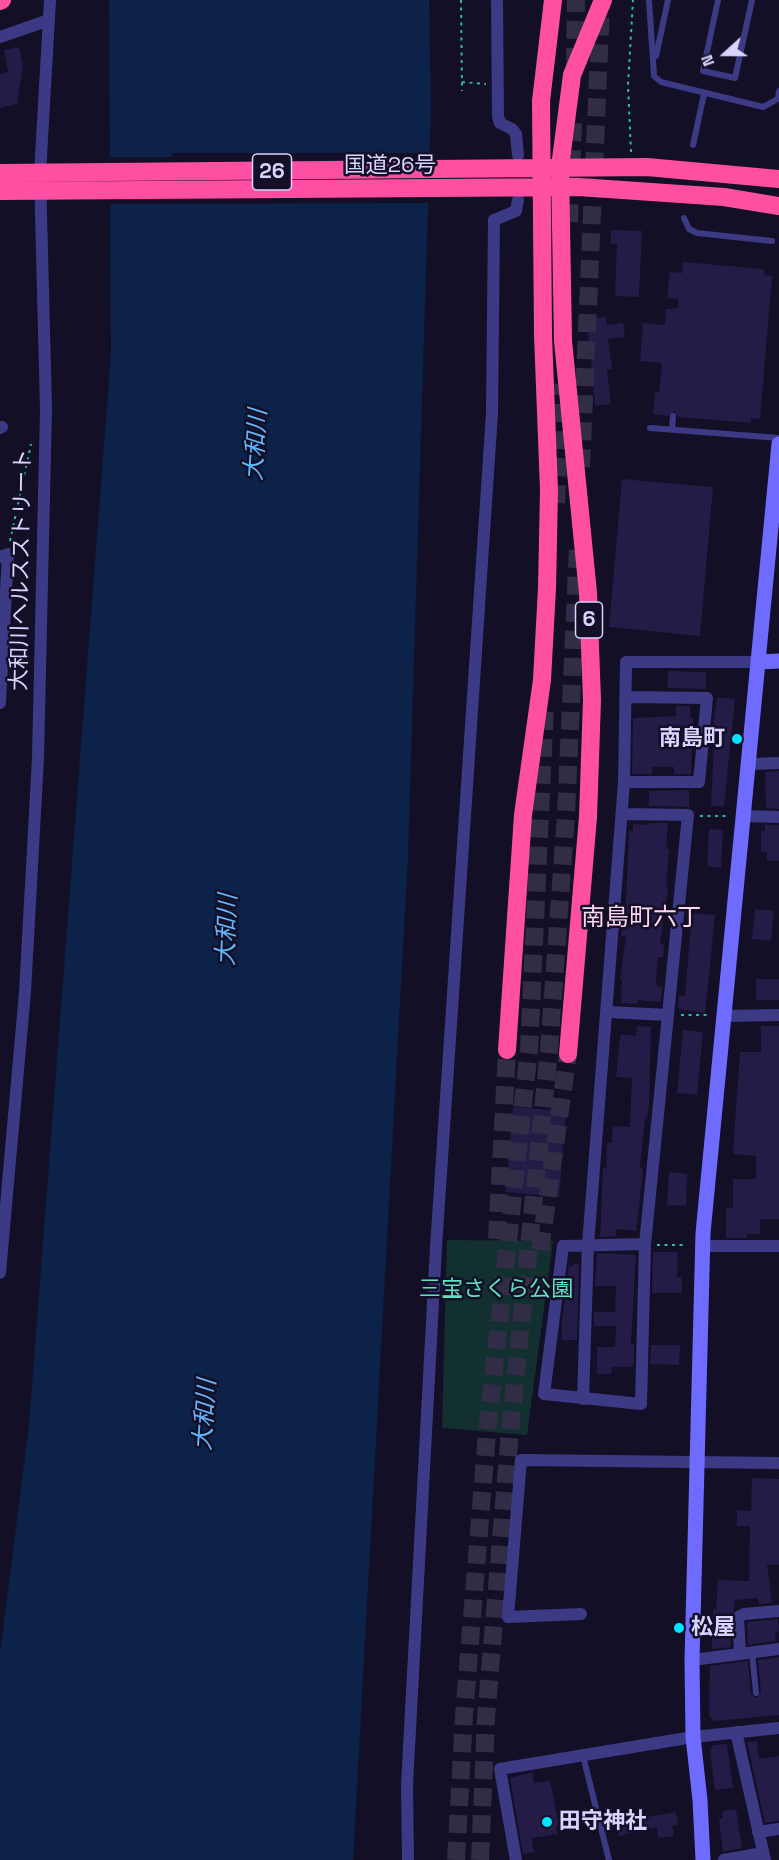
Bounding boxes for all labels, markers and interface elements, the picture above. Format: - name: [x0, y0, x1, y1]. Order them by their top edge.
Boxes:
- north arrow: [695, 24, 755, 84]
- text: N: [696, 52, 719, 69]
- street label: 国道26号: [344, 153, 436, 179]
- road number: 26: [252, 154, 292, 190]
- water label: 大和川: [240, 408, 274, 482]
- street label: 大和川ヘルスストリート: [7, 449, 37, 691]
- road number: 6: [576, 602, 602, 638]
- place label: 南島町: [659, 726, 725, 752]
- marker: 南島町: [730, 732, 744, 746]
- water label: 大和川: [212, 894, 244, 966]
- district label: 南島町六丁: [581, 904, 701, 932]
- park label: 三宝さくら公園: [419, 1277, 573, 1303]
- water label: 大和川: [189, 1378, 223, 1452]
- place label: 松屋: [691, 1615, 735, 1641]
- marker: 松屋: [672, 1621, 686, 1635]
- place label: 田守神社: [559, 1809, 647, 1835]
- marker: 田守神社: [540, 1815, 554, 1829]

